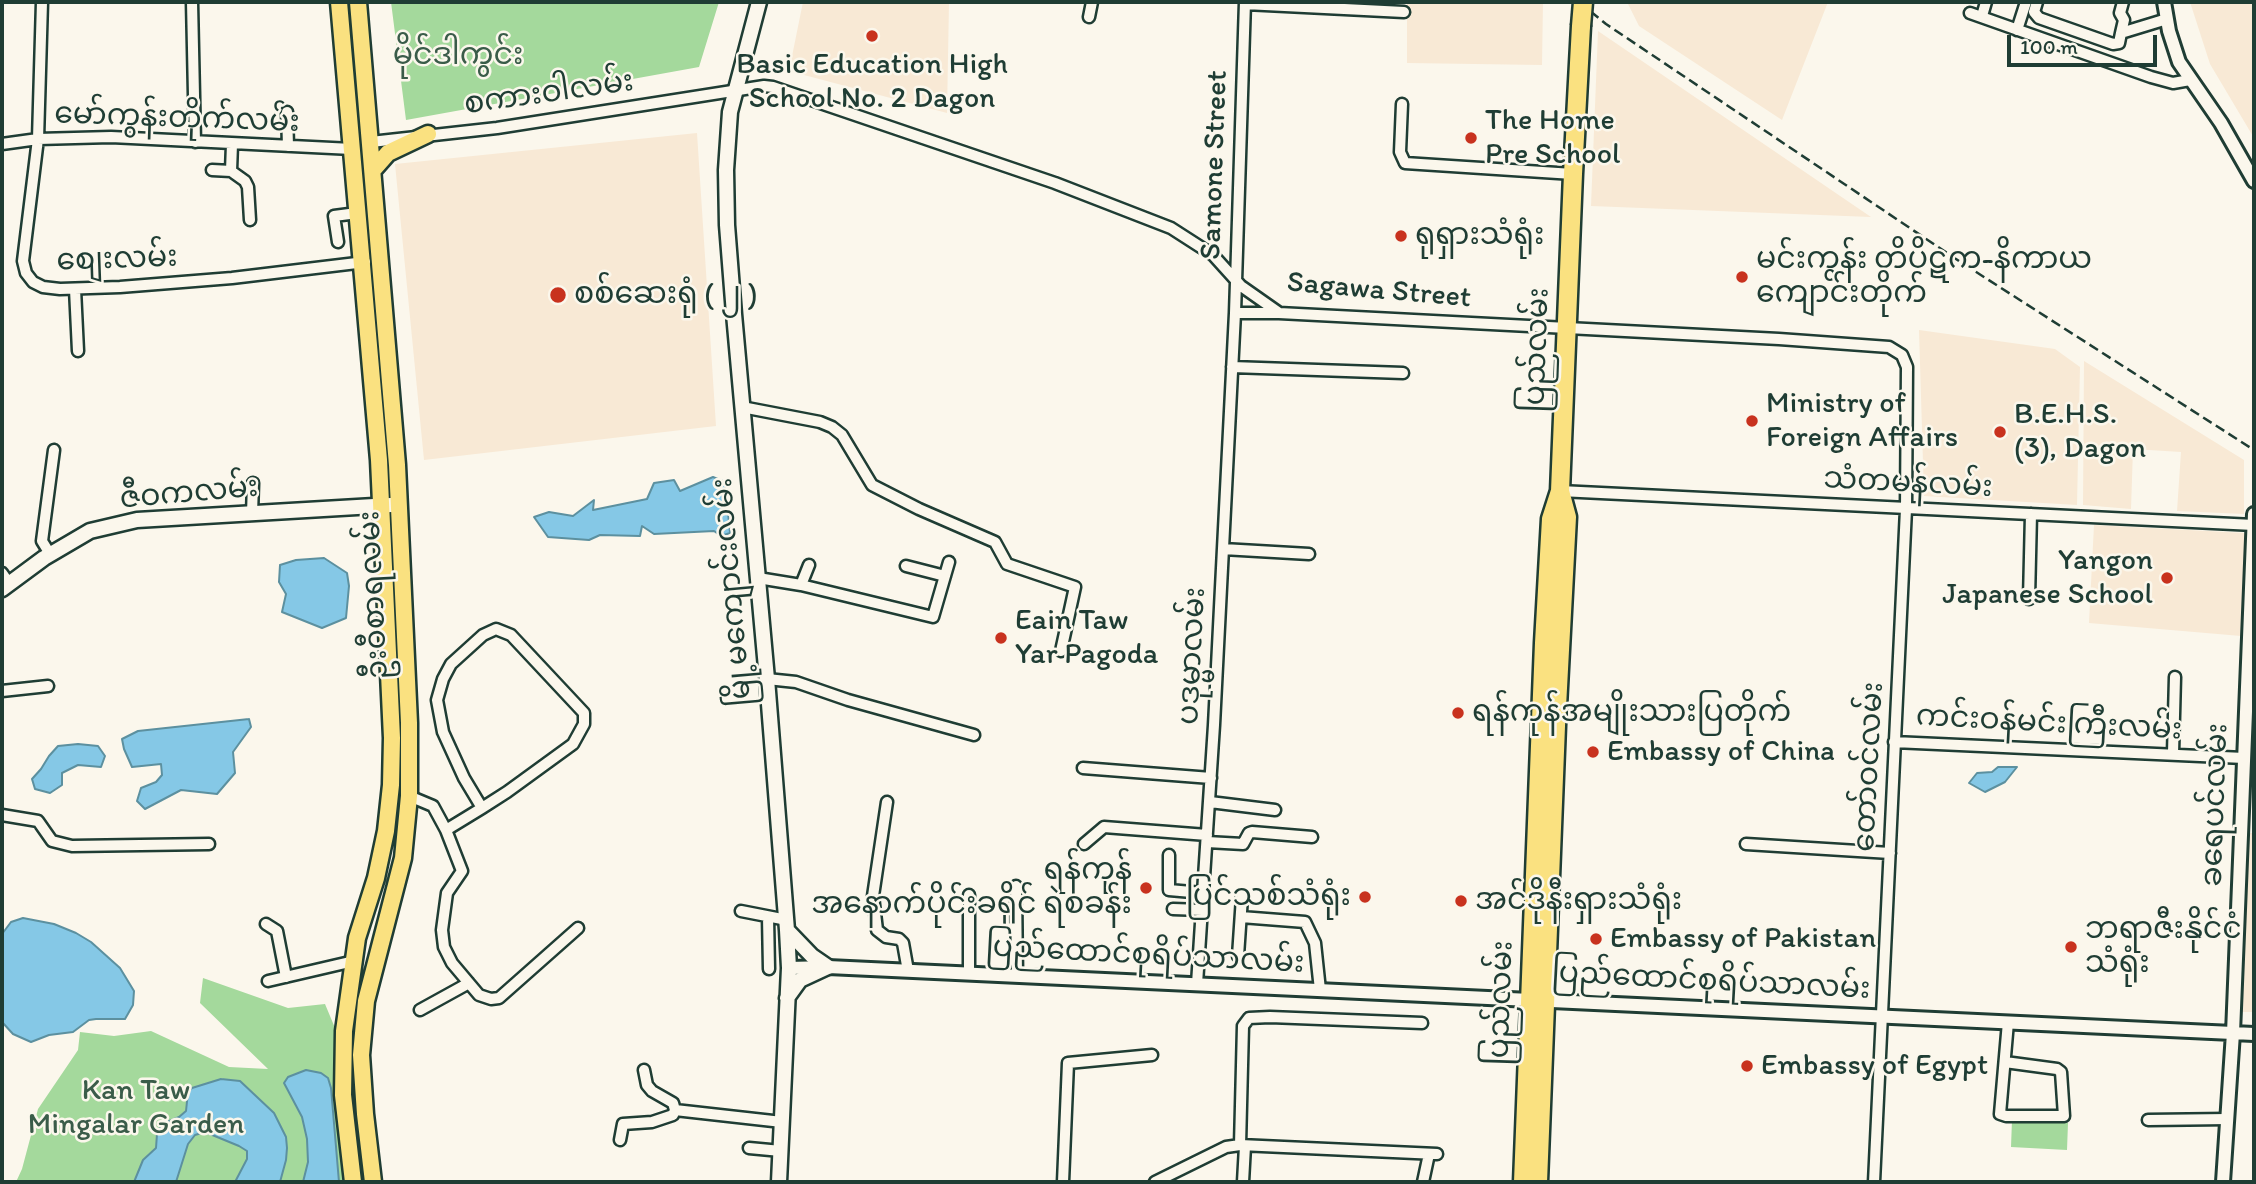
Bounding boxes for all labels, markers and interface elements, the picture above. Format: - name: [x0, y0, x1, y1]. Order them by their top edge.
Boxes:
- scale bar: [2011, 21, 2162, 65]
- marker: Basic Education High School No. 2 Dagon: [864, 28, 880, 44]
- text: 100 m: [2020, 34, 2078, 59]
- park label: မိုင်ဒါကွင်း: [393, 38, 523, 74]
- place label: Basic Education High School No. 2 Dagon: [736, 47, 1008, 118]
- street label: စကားဝါလမ်း: [462, 64, 636, 124]
- street label: Samone Street: [1194, 70, 1236, 260]
- street label: မော်ကွန်းတိုက်လမ်း: [54, 97, 300, 141]
- place label: The Home Pre School: [1485, 103, 1620, 174]
- marker: The Home Pre School: [1463, 130, 1479, 146]
- place label: ရုရှားသံရုံး: [1415, 218, 1544, 254]
- marker: ရုရှားသံရုံး: [1393, 228, 1409, 244]
- street label: စျေးလမ်း: [56, 240, 178, 280]
- place label: မင်းကွန်း တိပိဋက-နိကာယ ကျောင်းတိုက်: [1756, 242, 2092, 312]
- street label: Sagawa Street: [1285, 265, 1473, 317]
- marker: မင်းကွန်း တိပိဋက-နိကာယ ကျောင်းတိုက်: [1734, 269, 1750, 285]
- place label: စစ်ဆေးရုံ ( ၂ ): [574, 277, 758, 313]
- marker: စစ်ဆေးရုံ ( ၂ ): [548, 285, 568, 305]
- street label: ပြည်လမ်း: [1518, 287, 1558, 413]
- place label: Ministry of Foreign Affairs: [1766, 386, 1958, 456]
- place label: B.E.H.S. (3), Dagon: [2014, 397, 2146, 467]
- marker: Ministry of Foreign Affairs: [1744, 413, 1760, 429]
- marker: B.E.H.S. (3), Dagon: [1992, 424, 2008, 440]
- street label: သံတမန်လမ်း: [1822, 462, 1994, 506]
- street label: ဇီဝကလမ်း: [118, 470, 260, 518]
- street label: မြို့မကျောင်းလမ်း: [705, 476, 761, 708]
- street label: ဦးဝီစာရလမ်း: [353, 509, 397, 681]
- place label: Yangon Japanese School: [1942, 543, 2153, 614]
- marker: Yangon Japanese School: [2159, 570, 2175, 586]
- street label: ပဒုမ္မာလမ်း: [1171, 586, 1215, 726]
- place label: Eain Taw Yar Pagoda: [1015, 603, 1158, 674]
- marker: Eain Taw Yar Pagoda: [993, 630, 1009, 646]
- street label: တော်ဝင်လမ်း: [1848, 681, 1892, 853]
- place label: ရန်ကုန်အမျိုးသားပြတိုက်: [1472, 695, 1791, 731]
- street label: ကင်းဝန်မင်းကြီးလမ်း: [1915, 699, 2183, 749]
- marker: ရန်ကုန်အမျိုးသားပြတိုက်: [1450, 705, 1466, 721]
- street label: ခရေပင်လမ်း: [2195, 723, 2237, 887]
- place label: Embassy of China: [1607, 734, 1835, 770]
- marker: Embassy of China: [1585, 744, 1601, 760]
- place label: ရန်ကုန် အနောက်ပိုင်းခရိုင် ရဲစခန်း: [811, 853, 1132, 923]
- place label: ပြင်သစ်သံရုံး: [1186, 879, 1351, 915]
- marker: ရန်ကုန် အနောက်ပိုင်းခရိုင် ရဲစခန်း: [1138, 880, 1154, 896]
- place label: အင်ဒိုနီးရှားသံရုံး: [1475, 883, 1682, 919]
- marker: ပြင်သစ်သံရုံး: [1357, 889, 1373, 905]
- marker: အင်ဒိုနီးရှားသံရုံး: [1453, 893, 1469, 909]
- place label: ဘရာဇီးနိုင်ငံ သံရုံး: [2085, 912, 2242, 982]
- place label: Embassy of Pakistan: [1610, 921, 1876, 957]
- street label: ပြည်ထောင်စုရိပ်သာလမ်း: [985, 930, 1305, 982]
- marker: Embassy of Pakistan: [1588, 931, 1604, 947]
- marker: ဘရာဇီးနိုင်ငံ သံရုံး: [2063, 939, 2079, 955]
- street label: ပြည်လမ်း: [1482, 940, 1522, 1066]
- street label: ပြည်ထောင်စုရိပ်သာလမ်း: [1551, 956, 1871, 1008]
- place label: Embassy of Egypt: [1761, 1048, 1988, 1084]
- marker: Embassy of Egypt: [1739, 1058, 1755, 1074]
- park label: Kan Taw Mingalar Garden: [28, 1073, 244, 1144]

